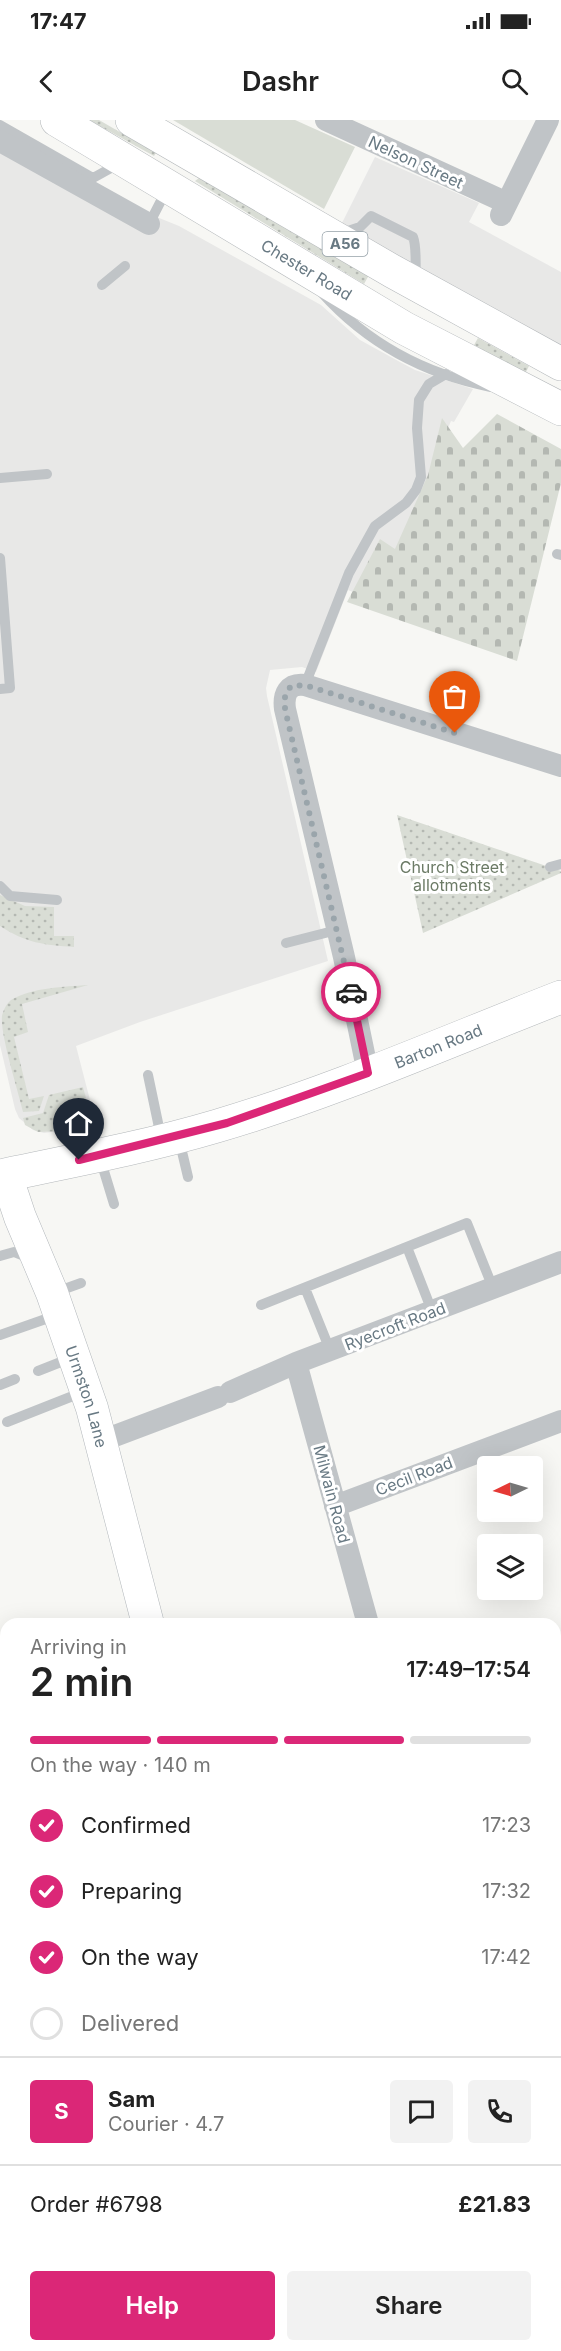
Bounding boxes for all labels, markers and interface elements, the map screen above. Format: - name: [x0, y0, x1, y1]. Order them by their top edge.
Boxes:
- text: 17:47: [30, 8, 87, 34]
- icon: back: [30, 65, 63, 98]
- text: Dashr: [242, 65, 319, 98]
- icon: search: [498, 65, 531, 98]
- street label: Nelson Street: [365, 131, 467, 193]
- road number: A56: [322, 232, 368, 256]
- street label: Chester Road: [258, 235, 356, 305]
- pin: [429, 671, 480, 733]
- icon: bag: [438, 680, 471, 713]
- park label: Church Street allotments: [400, 857, 504, 895]
- courier: [321, 962, 381, 1022]
- icon: car: [335, 976, 368, 1009]
- street label: Barton Road: [391, 1019, 485, 1073]
- pin: [53, 1098, 104, 1160]
- icon: home: [62, 1107, 95, 1140]
- street label: Ryecroft Road: [342, 1298, 448, 1354]
- street label: Urmston Lane: [61, 1343, 112, 1450]
- street label: Milwain Road: [309, 1443, 355, 1545]
- street label: Cecil Road: [373, 1452, 455, 1500]
- north arrow: [477, 1456, 543, 1522]
- map controls: [477, 1456, 543, 1600]
- button: layers: [477, 1534, 543, 1600]
- text: Arriving in: [30, 1635, 127, 1659]
- text: 17:49–17:54: [406, 1656, 531, 1682]
- text: 2 min: [30, 1658, 133, 1705]
- text: On the way · 140 m: [30, 1753, 211, 1777]
- icon: check: [30, 1809, 63, 1842]
- text: Confirmed: [81, 1812, 191, 1838]
- text: 17:23: [482, 1813, 531, 1837]
- icon: check: [30, 1875, 63, 1908]
- text: Preparing: [81, 1878, 182, 1904]
- text: 17:32: [482, 1879, 531, 1903]
- icon: check: [30, 1941, 63, 1974]
- text: On the way: [81, 1944, 199, 1970]
- text: 17:42: [481, 1945, 531, 1969]
- text: Delivered: [81, 2010, 179, 2036]
- button: chat: [390, 2080, 453, 2143]
- button: phone: [468, 2080, 531, 2143]
- text: Sam: [108, 2086, 155, 2112]
- text: S: [54, 2098, 69, 2124]
- text: Courier · 4.7: [108, 2112, 224, 2136]
- text: Order #6798: [30, 2191, 163, 2217]
- text: £21.83: [458, 2191, 531, 2217]
- button: Help: [30, 2271, 275, 2340]
- button: Share: [287, 2271, 531, 2340]

